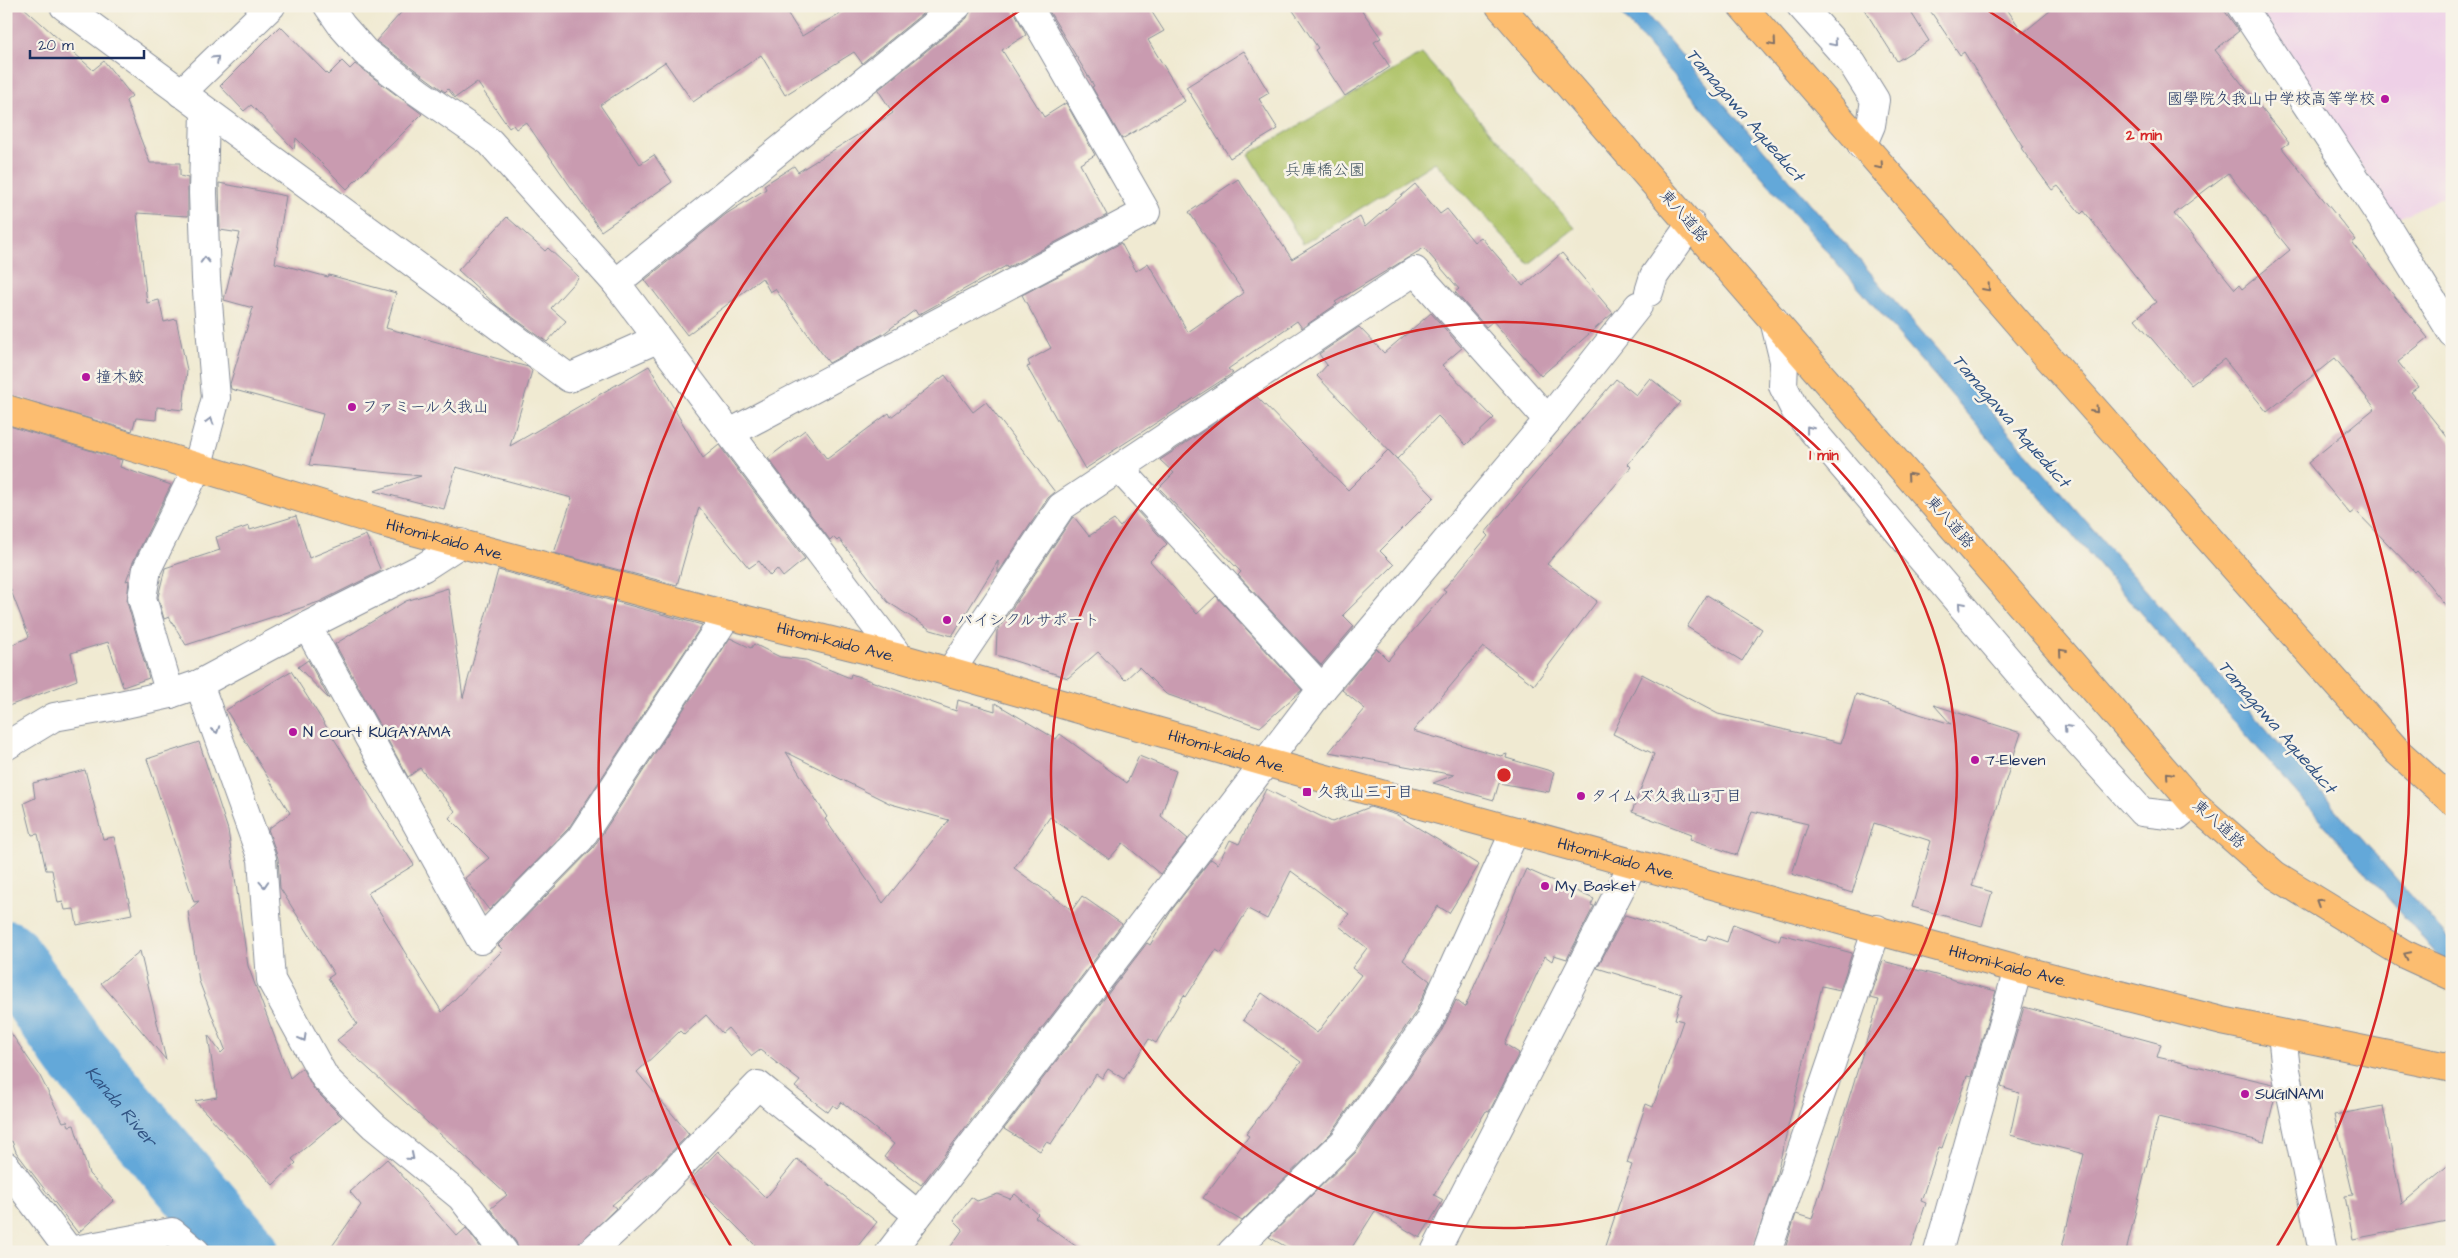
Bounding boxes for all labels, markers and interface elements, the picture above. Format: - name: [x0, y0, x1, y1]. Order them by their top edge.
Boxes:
- scale bar: [30, 28, 144, 60]
- text: 20 m: [38, 35, 74, 56]
- one-way arrow: [1828, 37, 1837, 46]
- one-way arrow: [1768, 38, 1777, 47]
- water label: Tamagawa Aqueduct: [1679, 43, 1811, 189]
- one-way arrow: [211, 56, 220, 65]
- place label: 國學院久我山中学校高等学校: [2167, 88, 2375, 110]
- marker: 國學院久我山中学校高等学校: [2379, 93, 2391, 105]
- text: 2 min: [2125, 125, 2163, 146]
- park label: 兵庫橋公園: [1285, 159, 1365, 181]
- one-way arrow: [1874, 160, 1883, 169]
- street label: 東八道路: [1655, 185, 1713, 247]
- one-way arrow: [200, 256, 211, 264]
- one-way arrow: [1981, 282, 1990, 291]
- water label: Tamagawa Aqueduct: [1945, 349, 2077, 495]
- place label: 撞木鮫: [96, 366, 144, 388]
- marker: 撞木鮫: [80, 371, 92, 383]
- place label: ファミール久我山: [362, 396, 489, 418]
- marker: ファミール久我山: [346, 401, 358, 413]
- one-way arrow: [2089, 404, 2098, 413]
- one-way arrow: [204, 418, 214, 426]
- one-way arrow: [1807, 426, 1815, 435]
- text: 1 min: [1809, 445, 1839, 466]
- one-way arrow: [1907, 473, 1916, 482]
- street label: 東八道路: [1921, 491, 1979, 553]
- street label: Hitomi-kaido Ave.: [384, 513, 506, 566]
- one-way arrow: [1957, 602, 1966, 611]
- place label: バイシクルサポート: [957, 609, 1100, 631]
- marker: バイシクルサポート: [941, 614, 953, 626]
- street label: Hitomi-kaido Ave.: [774, 617, 897, 667]
- one-way arrow: [2060, 649, 2068, 658]
- water label: Tamagawa Aqueduct: [2211, 655, 2343, 801]
- place label: N court KUGAYAMA: [303, 721, 451, 743]
- street label: Hitomi-kaido Ave.: [1166, 724, 1288, 778]
- one-way arrow: [210, 725, 220, 733]
- one-way arrow: [2064, 725, 2073, 734]
- marker: N court KUGAYAMA: [287, 726, 299, 738]
- place label: 7-Eleven: [1985, 749, 2045, 771]
- marker: 7-Eleven: [1969, 754, 1981, 766]
- centre of rings: [1495, 766, 1513, 784]
- one-way arrow: [2166, 771, 2175, 780]
- place label: 久我山三丁目: [1317, 781, 1413, 803]
- place label: タイムズ久我山3丁目: [1591, 785, 1742, 807]
- marker: 久我山三丁目: [1301, 786, 1313, 798]
- marker: タイムズ久我山3丁目: [1575, 790, 1587, 802]
- street label: 東八道路: [2188, 794, 2250, 854]
- street label: Hitomi-kaido Ave.: [1555, 832, 1677, 885]
- place label: My Basket: [1555, 875, 1636, 898]
- one-way arrow: [258, 880, 269, 888]
- marker: My Basket: [1539, 880, 1551, 892]
- one-way arrow: [2315, 899, 2324, 908]
- street label: Hitomi-kaido Ave.: [1947, 940, 2069, 992]
- one-way arrow: [2404, 951, 2413, 961]
- one-way arrow: [297, 1033, 307, 1042]
- water label: Kanda River: [80, 1060, 164, 1154]
- place label: SUGINAMI: [2255, 1083, 2324, 1105]
- marker: SUGINAMI: [2239, 1088, 2251, 1100]
- one-way arrow: [406, 1151, 415, 1160]

